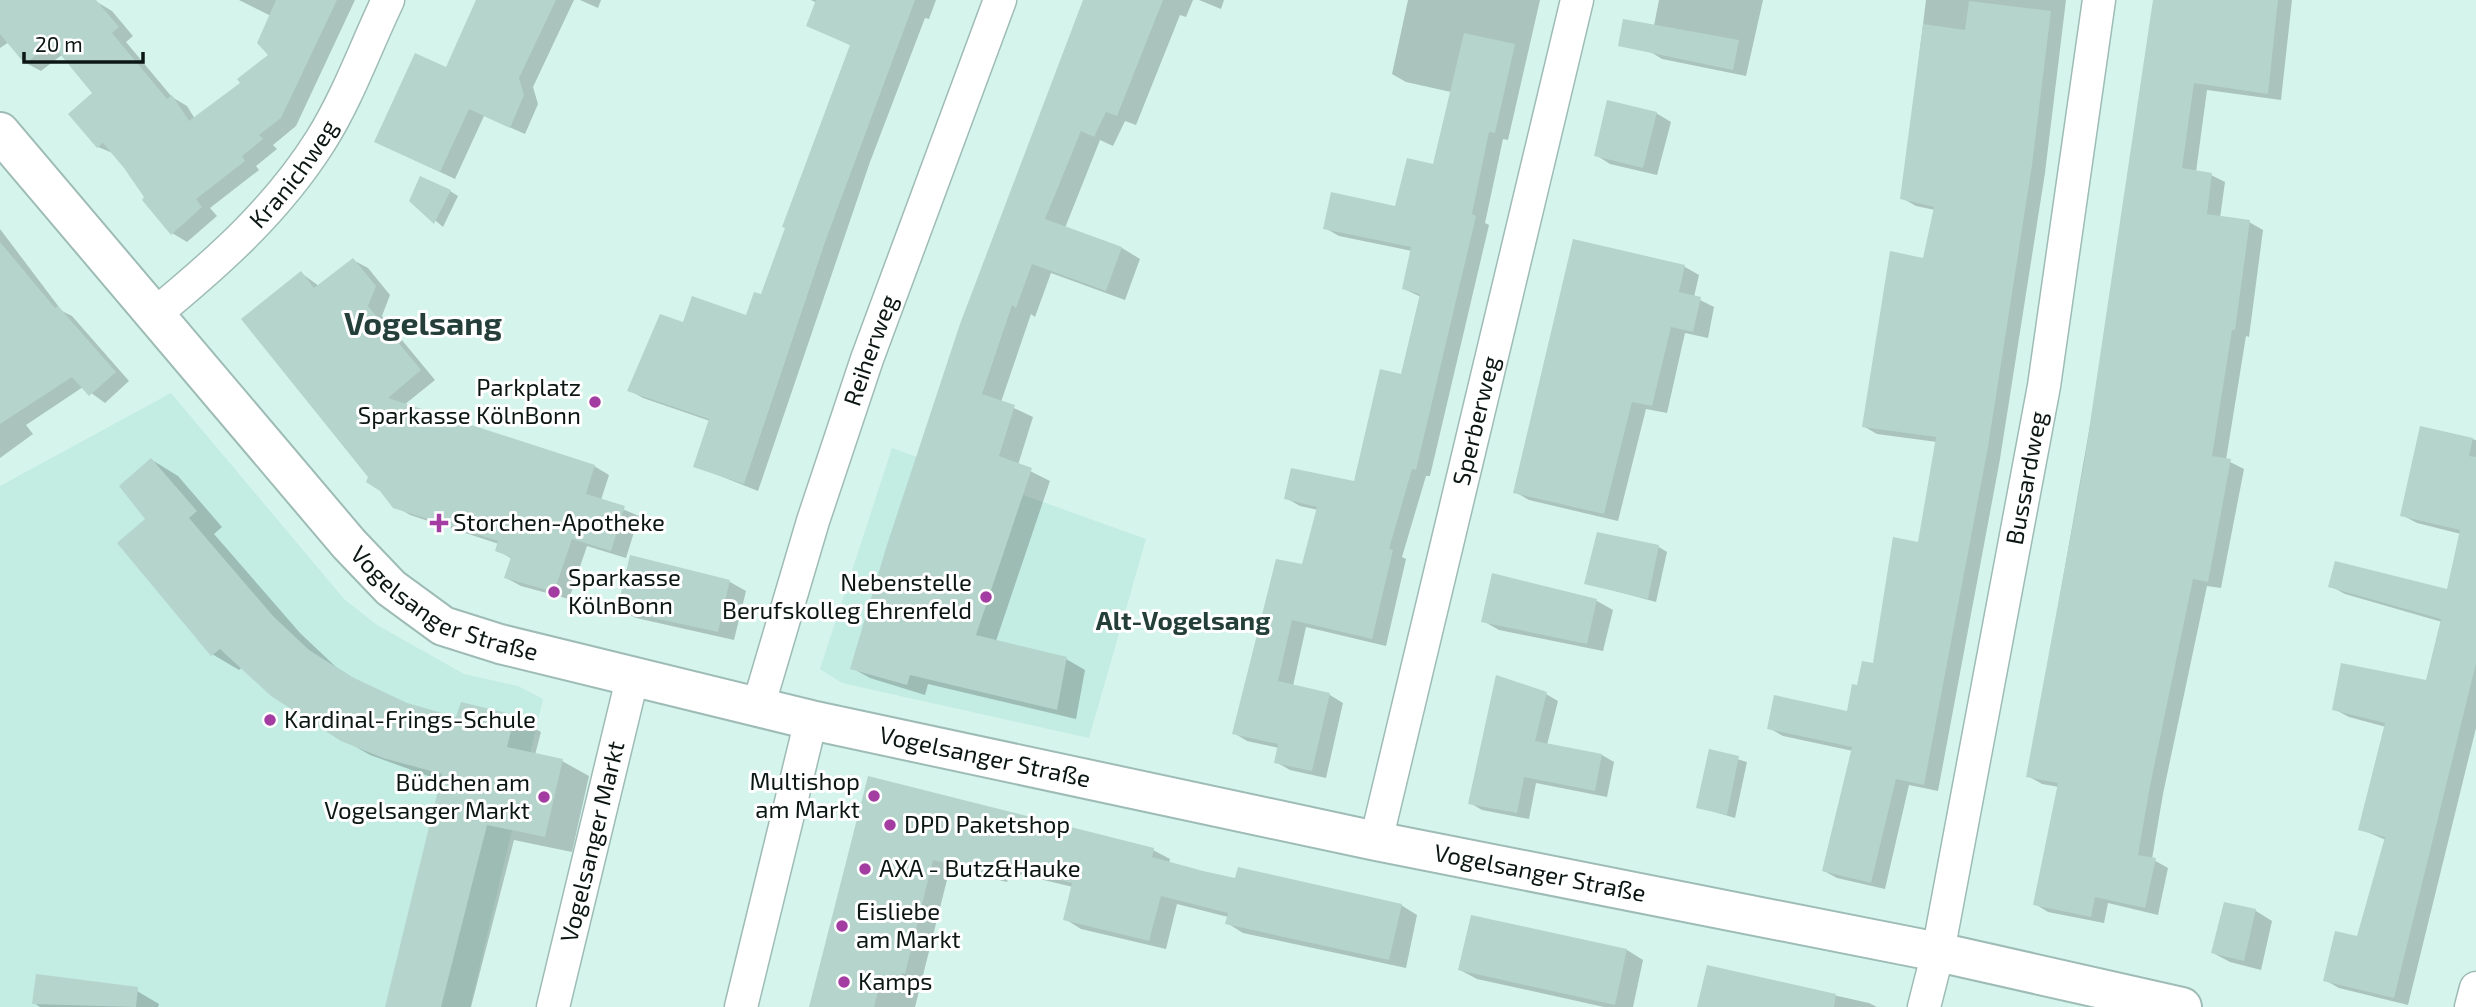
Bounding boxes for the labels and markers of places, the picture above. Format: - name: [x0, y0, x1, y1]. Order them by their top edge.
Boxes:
- place label: Parkplatz Sparkasse KölnBonn: [358, 372, 581, 429]
- marker: Parkplatz Sparkasse KölnBonn: [587, 394, 603, 410]
- place label: Storchen-Apotheke: [453, 507, 665, 536]
- marker: Storchen-Apotheke: [431, 515, 447, 531]
- place label: Sparkasse KölnBonn: [568, 562, 681, 619]
- place label: Nebenstelle Berufskolleg Ehrenfeld: [722, 567, 972, 624]
- marker: Sparkasse KölnBonn: [546, 584, 562, 600]
- marker: Nebenstelle Berufskolleg Ehrenfeld: [978, 589, 994, 605]
- place label: Kardinal-Frings-Schule: [284, 704, 536, 733]
- marker: Kardinal-Frings-Schule: [262, 712, 278, 728]
- place label: Multishop am Markt: [750, 766, 860, 823]
- place label: Büdchen am Vogelsanger Markt: [324, 767, 530, 824]
- marker: Multishop am Markt: [866, 788, 882, 804]
- marker: Büdchen am Vogelsanger Markt: [536, 789, 552, 805]
- place label: DPD Paketshop: [904, 809, 1070, 838]
- marker: DPD Paketshop: [882, 817, 898, 833]
- place label: AXA - Butz&Hauke: [879, 853, 1081, 882]
- marker: AXA - Butz&Hauke: [857, 861, 873, 877]
- place label: Eisliebe am Markt: [856, 896, 961, 953]
- marker: Eisliebe am Markt: [834, 918, 850, 934]
- place label: Kamps: [858, 966, 933, 995]
- marker: Kamps: [836, 974, 852, 990]

